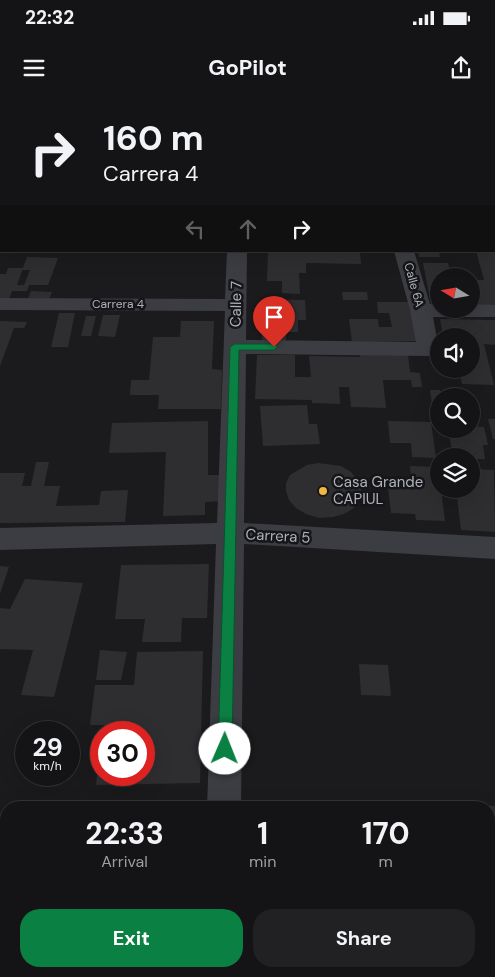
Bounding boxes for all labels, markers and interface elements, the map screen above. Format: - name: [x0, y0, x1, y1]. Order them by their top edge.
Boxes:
- text: 22:32: [25, 5, 74, 30]
- text: GoPilot: [208, 53, 287, 82]
- icon: menu: [20, 54, 48, 82]
- icon: share: [447, 54, 475, 82]
- text: 160 m: [103, 115, 204, 161]
- icon: right: [20, 120, 85, 185]
- text: Carrera 4: [103, 159, 198, 188]
- icon: left: [181, 215, 209, 243]
- icon: ahead: [234, 215, 262, 243]
- icon: right: [287, 215, 315, 243]
- street label: Calle 6A: [400, 261, 428, 309]
- north arrow: [430, 268, 480, 318]
- map controls: [430, 268, 480, 498]
- street label: Calle 7: [226, 281, 246, 327]
- street label: Carrera 4: [92, 296, 144, 312]
- pin: [253, 296, 295, 347]
- icon: arrive: [260, 303, 288, 331]
- button: sound: [430, 328, 480, 378]
- button: search: [430, 388, 480, 438]
- button: layers: [430, 448, 480, 498]
- place label: Casa Grande CAPIUL: [333, 472, 423, 509]
- marker: Casa Grande CAPIUL: [317, 485, 329, 497]
- street label: Carrera 5: [245, 524, 311, 548]
- speed limit sign: 30: [90, 721, 155, 786]
- position arrow: [198, 722, 250, 774]
- text: 29: [32, 731, 63, 764]
- text: km/h: [33, 758, 62, 774]
- text: 22:33: [85, 814, 164, 853]
- text: 1: [257, 814, 268, 853]
- text: 170: [362, 814, 410, 853]
- text: Arrival: [101, 851, 148, 872]
- text: min: [249, 851, 276, 872]
- text: m: [379, 851, 393, 872]
- button: Exit: [20, 909, 243, 967]
- button: Share: [253, 909, 475, 967]

